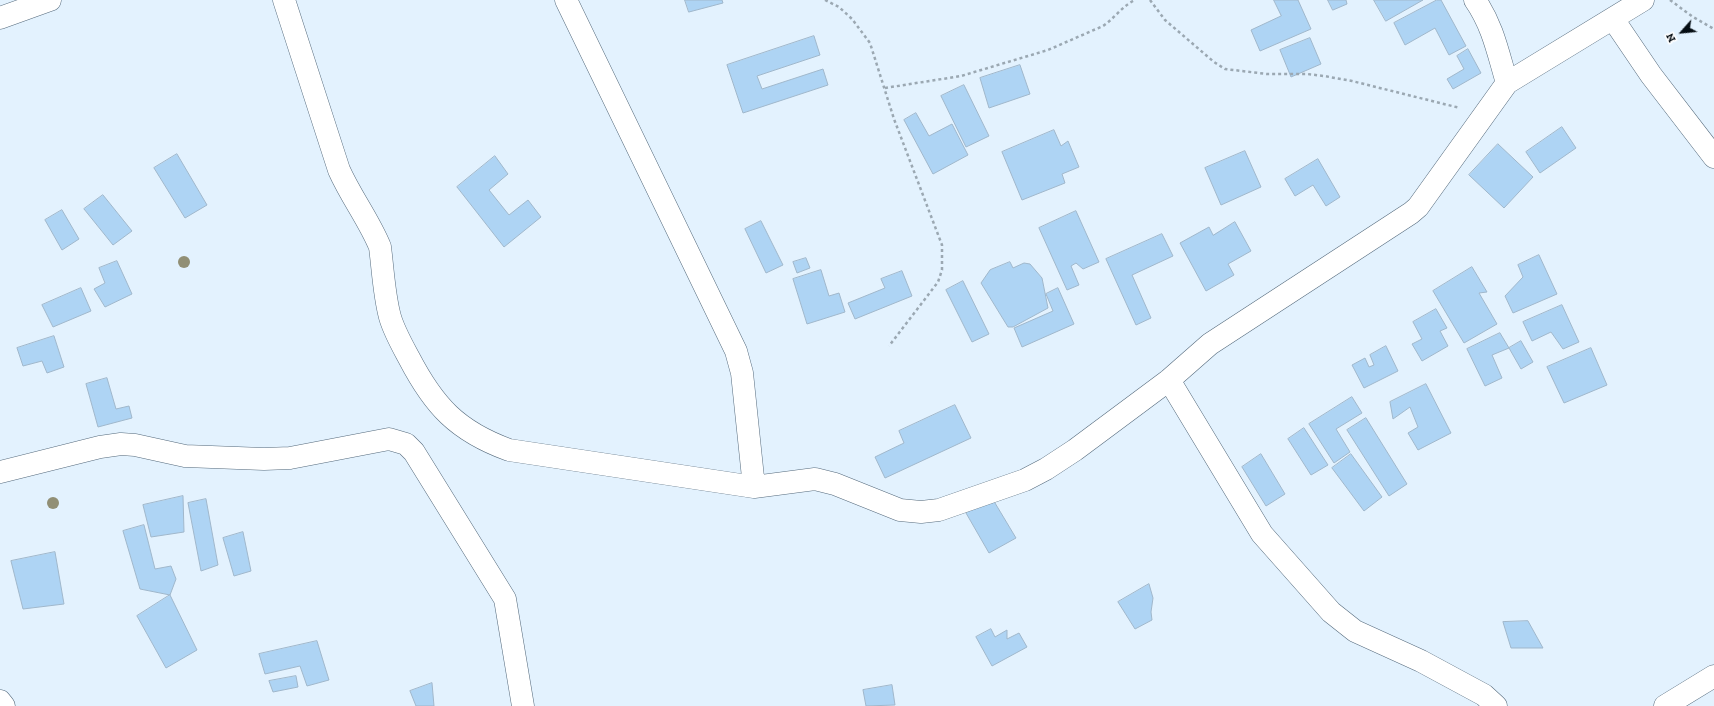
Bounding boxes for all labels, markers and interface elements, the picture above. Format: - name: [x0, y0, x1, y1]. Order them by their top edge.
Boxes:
- north arrow: [1662, 12, 1702, 52]
- text: N: [1663, 31, 1679, 44]

